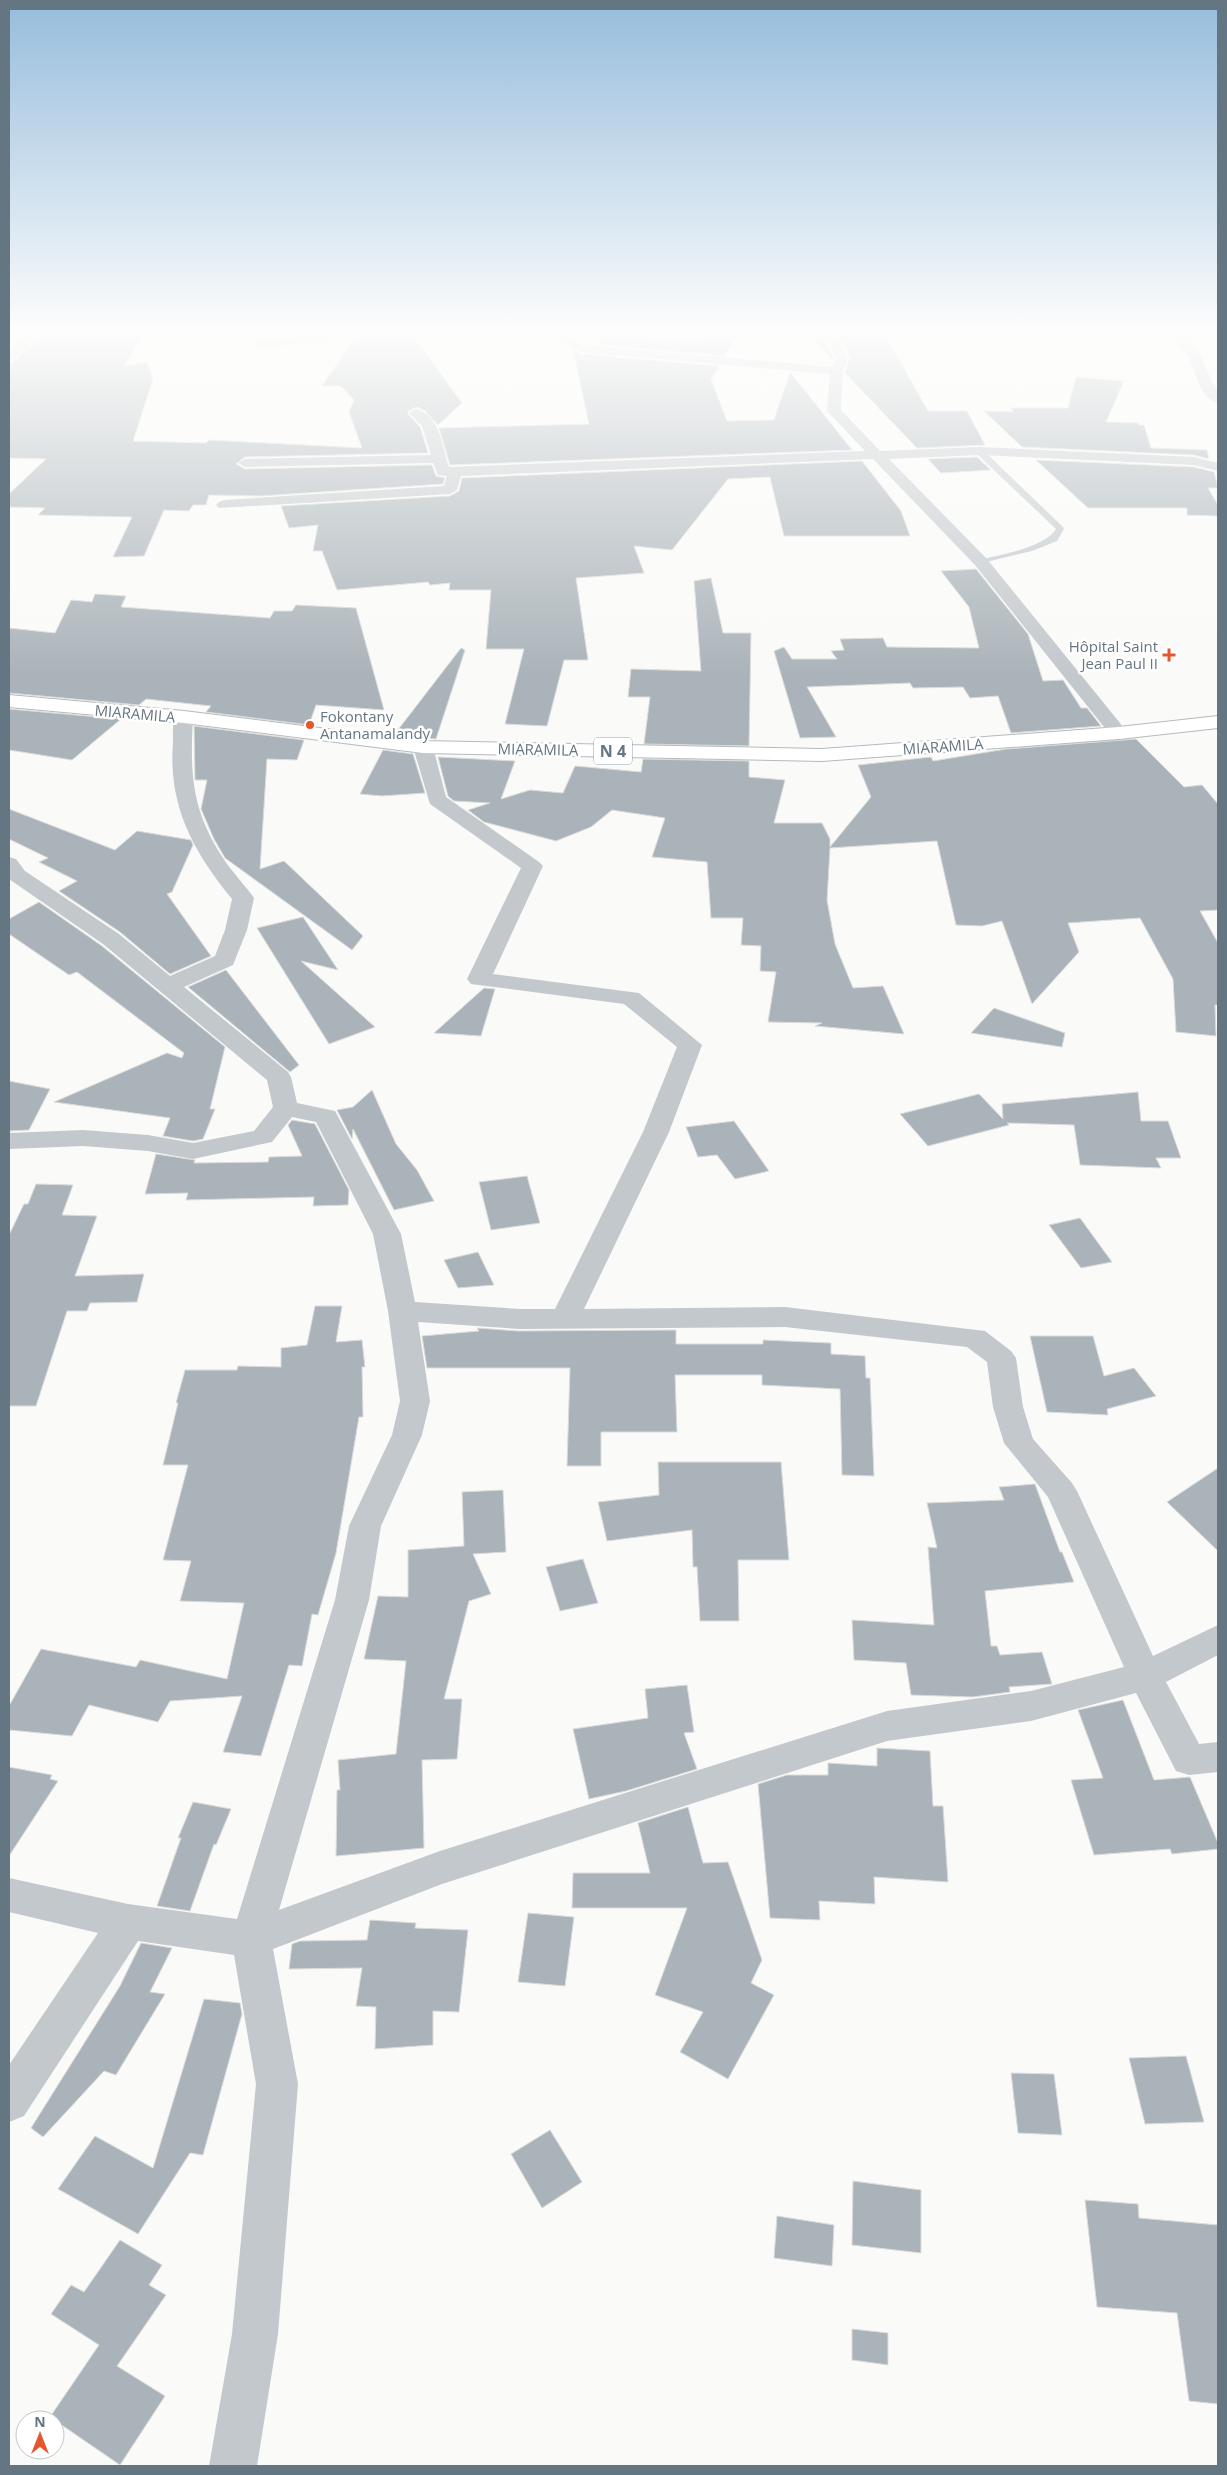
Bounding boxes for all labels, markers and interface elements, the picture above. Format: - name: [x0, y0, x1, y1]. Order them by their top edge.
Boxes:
- place label: Hôpital Saint Jean Paul II: [1069, 636, 1158, 673]
- marker: Hôpital Saint Jean Paul II: [1162, 648, 1176, 662]
- street label: MIARAMILA: [94, 700, 177, 727]
- place label: Fokontany Antanamalandy: [320, 706, 431, 743]
- marker: Fokontany Antanamalandy: [304, 719, 316, 731]
- street label: MIARAMILA: [902, 733, 985, 759]
- street label: MIARAMILA: [497, 738, 579, 760]
- road number: N 4: [594, 738, 632, 764]
- north arrow: [15, 2410, 65, 2460]
- text: N: [34, 2412, 46, 2431]

